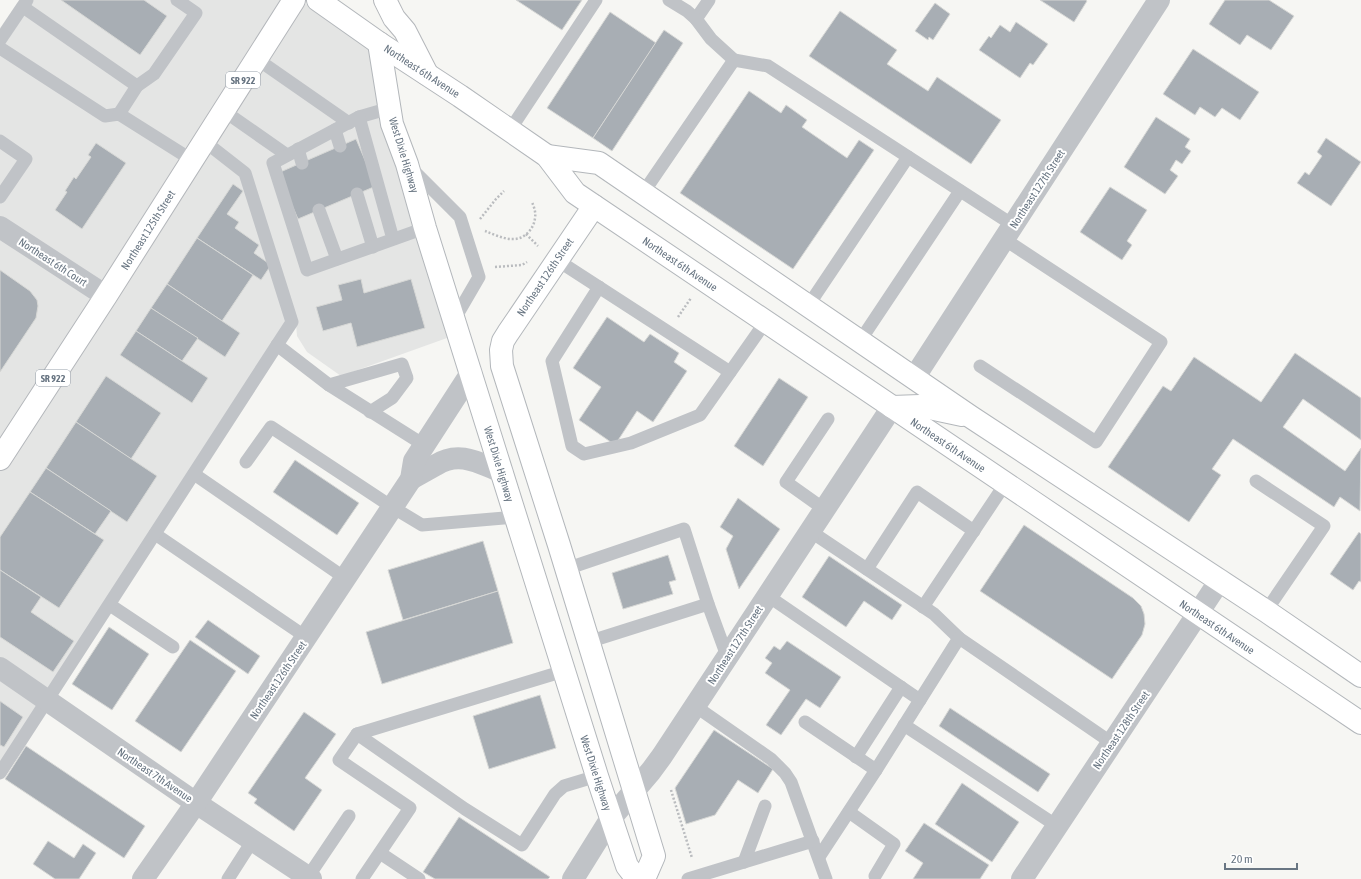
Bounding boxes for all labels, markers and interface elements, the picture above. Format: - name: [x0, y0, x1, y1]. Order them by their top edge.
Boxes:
- street label: Northeast 6th Avenue: [382, 42, 462, 100]
- road number: SR 922: [226, 72, 260, 88]
- street label: West Dixie Highway: [387, 116, 421, 195]
- street label: Northeast 127th Street: [1007, 147, 1067, 231]
- street label: Northeast 125th Street: [119, 188, 177, 272]
- street label: Northeast 6th Court: [17, 235, 89, 289]
- street label: Northeast 6th Avenue: [640, 235, 720, 293]
- street label: Northeast 126th Street: [514, 236, 576, 318]
- road number: SR 922: [36, 370, 70, 386]
- street label: Northeast 6th Avenue: [908, 416, 988, 474]
- street label: West Dixie Highway: [482, 425, 516, 504]
- street label: Northeast 6th Avenue: [1177, 598, 1257, 656]
- street label: Northeast 127th Street: [705, 603, 765, 687]
- street label: Northeast 126th Street: [247, 639, 309, 721]
- street label: Northeast 128th Street: [1090, 689, 1152, 771]
- street label: West Dixie Highway: [578, 734, 614, 813]
- street label: Northeast 7th Avenue: [115, 746, 195, 804]
- scale bar: [1225, 845, 1297, 871]
- text: 20 m: [1231, 852, 1253, 866]

